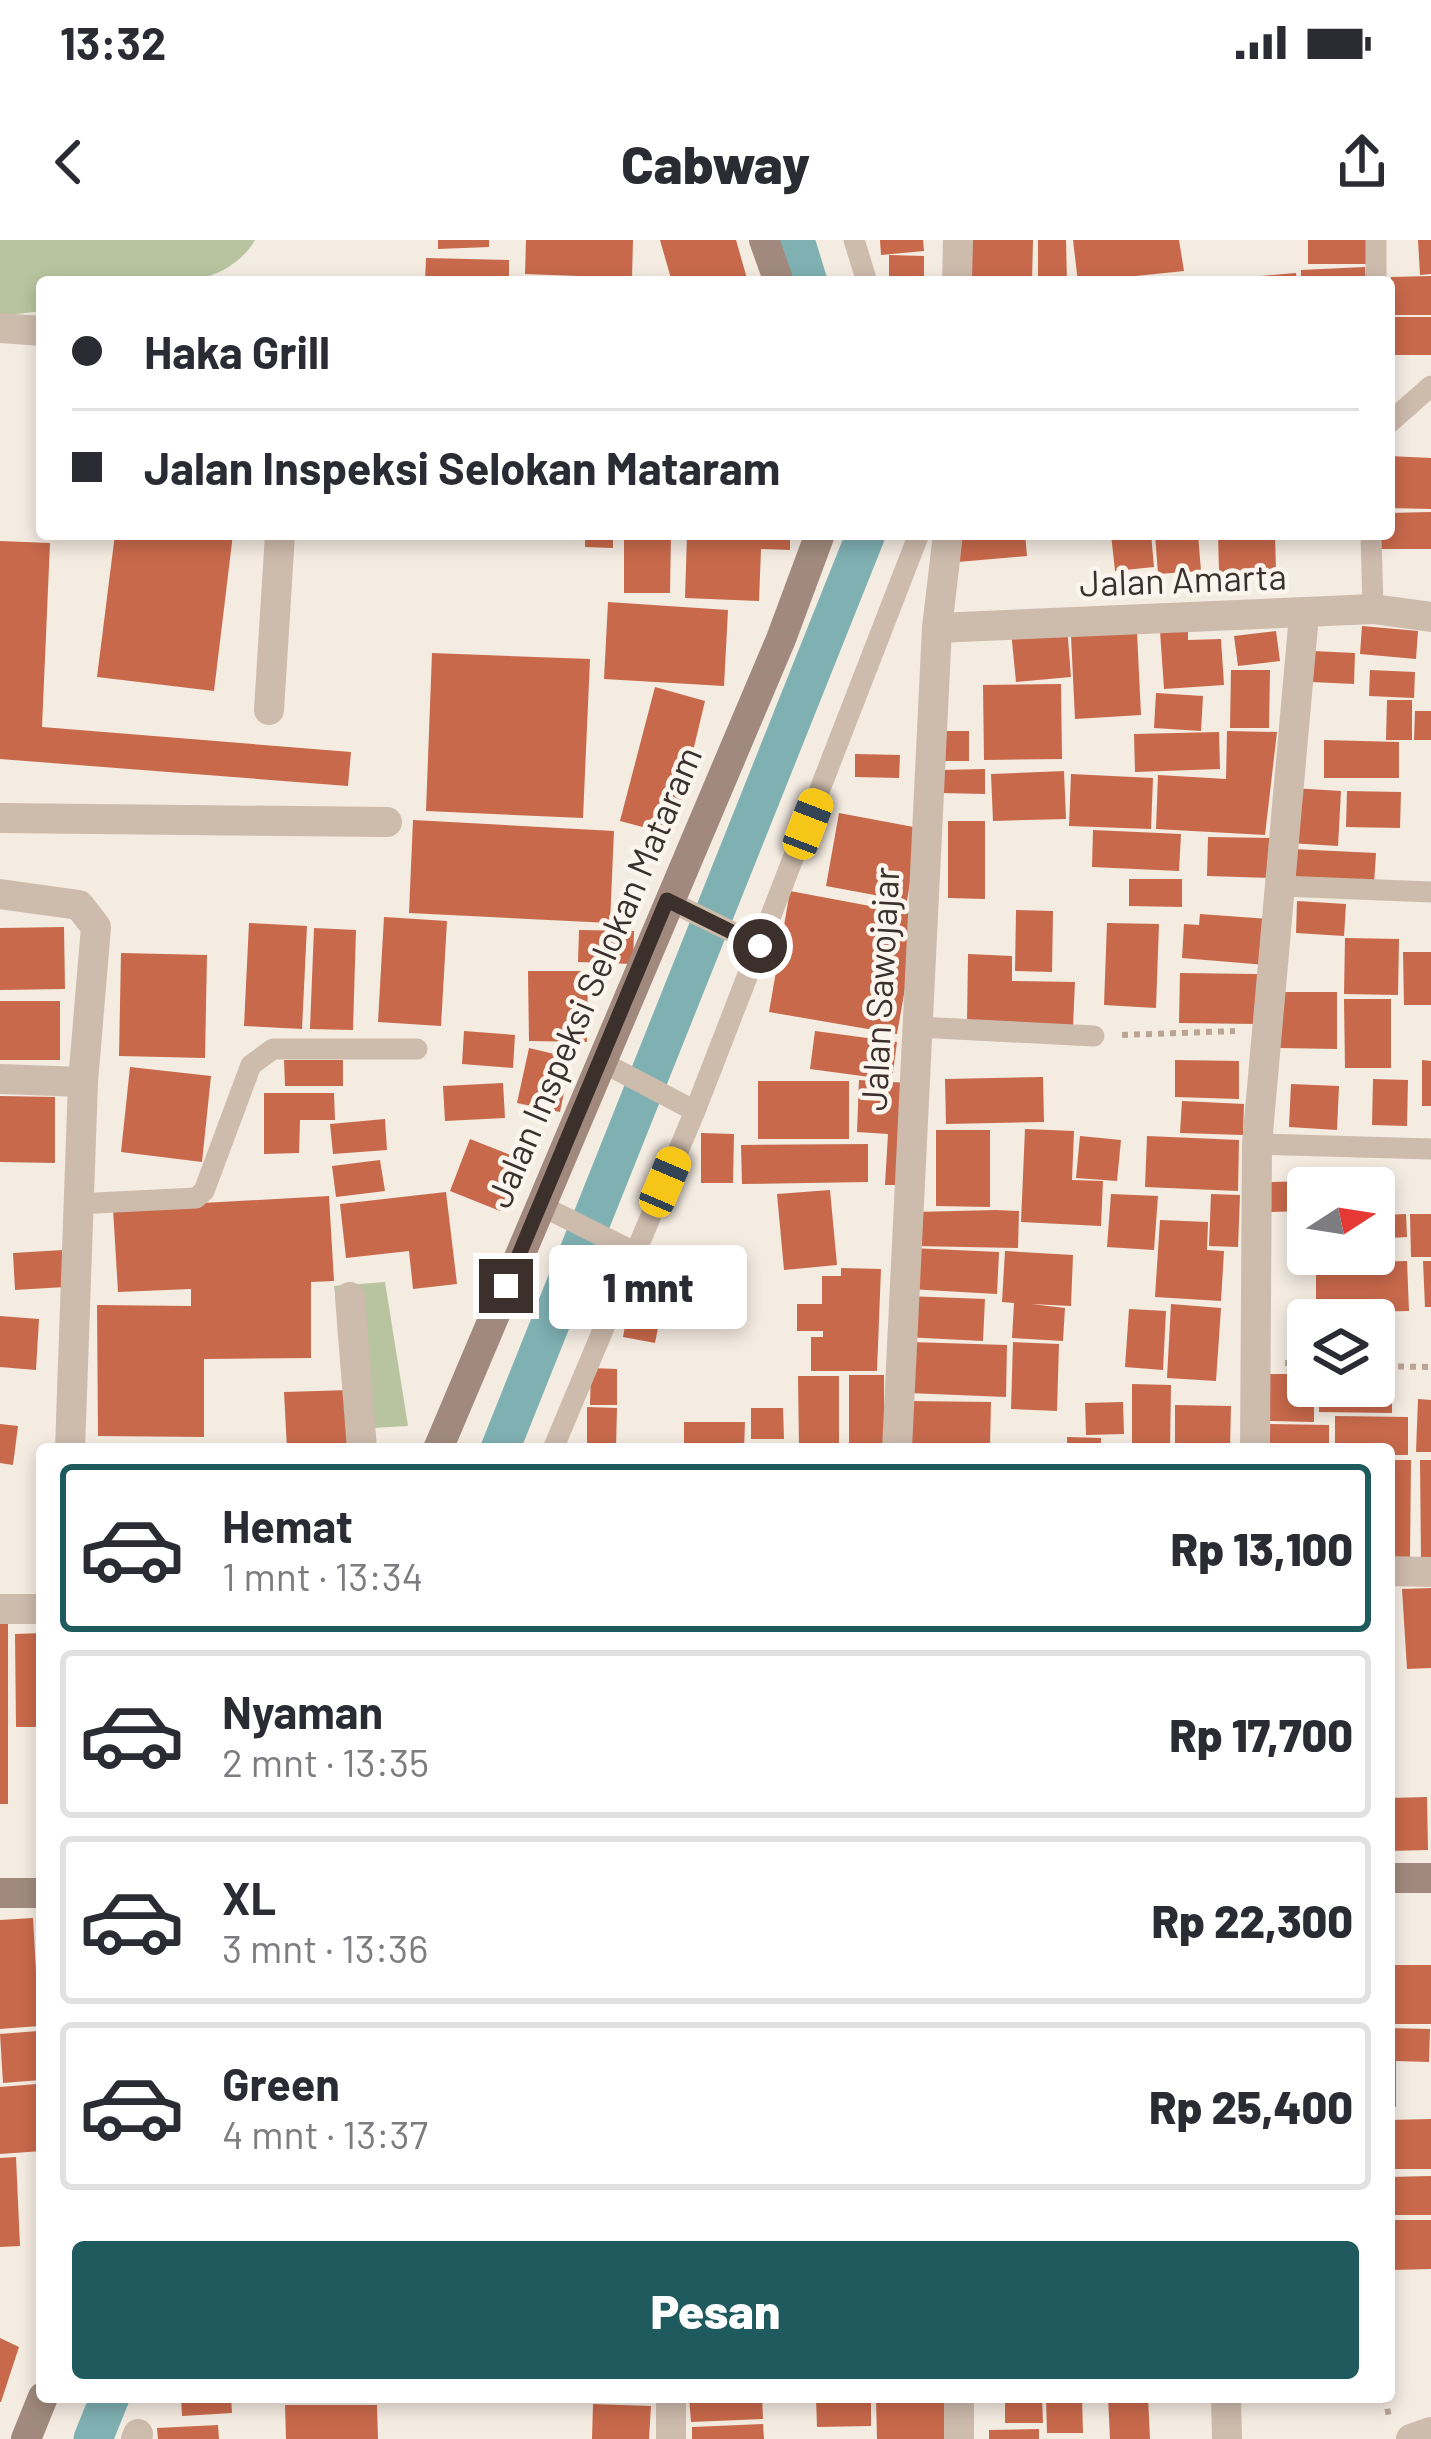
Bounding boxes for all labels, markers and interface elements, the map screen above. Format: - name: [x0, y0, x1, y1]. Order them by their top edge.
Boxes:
- text: 13:32: [60, 15, 166, 69]
- icon: back: [36, 129, 102, 195]
- icon: share: [1329, 129, 1395, 195]
- text: Cabway: [621, 130, 810, 195]
- text: Haka Grill: [144, 324, 330, 378]
- text: Jalan Inspeksi Selokan Mataram: [144, 440, 780, 494]
- street label: Jalan Amarta: [1078, 553, 1287, 604]
- street label: Jalan Inspeksi Selokan Mataram: [476, 740, 709, 1213]
- car: [778, 784, 838, 864]
- street label: Jalan Sawojajar: [851, 866, 906, 1112]
- route start: [733, 919, 787, 973]
- car: [634, 1142, 696, 1222]
- north arrow: [1287, 1167, 1395, 1275]
- map controls: [1287, 1167, 1395, 1407]
- callout: 1 mnt: [548, 1244, 746, 1328]
- route end: [479, 1259, 533, 1313]
- text: 1 mnt: [603, 1263, 693, 1310]
- button: layers: [1287, 1299, 1395, 1407]
- icon: car: [78, 1494, 186, 1602]
- text: Hemat: [222, 1498, 353, 1552]
- text: Rp 13,100: [1171, 1521, 1353, 1575]
- text: 1 mnt · 13:34: [222, 1552, 423, 1599]
- icon: car: [78, 1680, 186, 1788]
- text: Nyaman: [222, 1684, 383, 1738]
- text: Rp 17,700: [1169, 1707, 1353, 1761]
- text: 2 mnt · 13:35: [222, 1738, 429, 1785]
- icon: car: [78, 1866, 186, 1974]
- text: XL: [222, 1870, 276, 1924]
- text: Rp 22,300: [1151, 1893, 1353, 1947]
- text: 3 mnt · 13:36: [222, 1924, 428, 1971]
- icon: car: [78, 2052, 186, 2160]
- text: Green: [222, 2056, 340, 2110]
- text: Rp 25,400: [1149, 2079, 1353, 2133]
- text: 4 mnt · 13:37: [222, 2110, 428, 2157]
- button: Pesan: [72, 2241, 1359, 2379]

